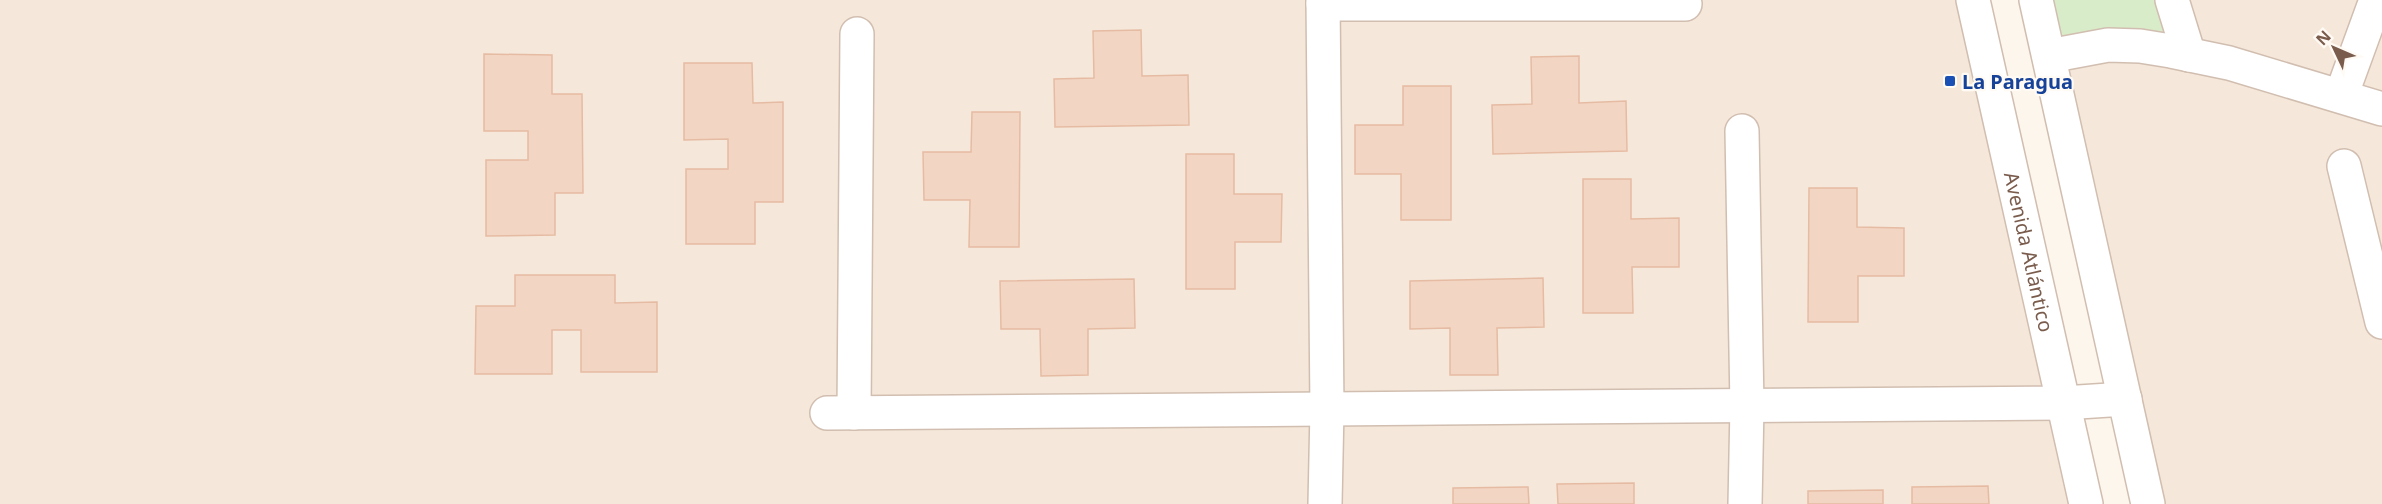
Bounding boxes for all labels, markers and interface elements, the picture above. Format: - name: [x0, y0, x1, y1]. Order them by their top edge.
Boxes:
- north arrow: [2304, 18, 2364, 78]
- text: N: [2311, 25, 2336, 50]
- place label: La Paragua: [1962, 68, 2073, 95]
- marker: La Paragua: [1943, 74, 1957, 88]
- street label: Avenida Atlántico: [1998, 169, 2060, 334]

